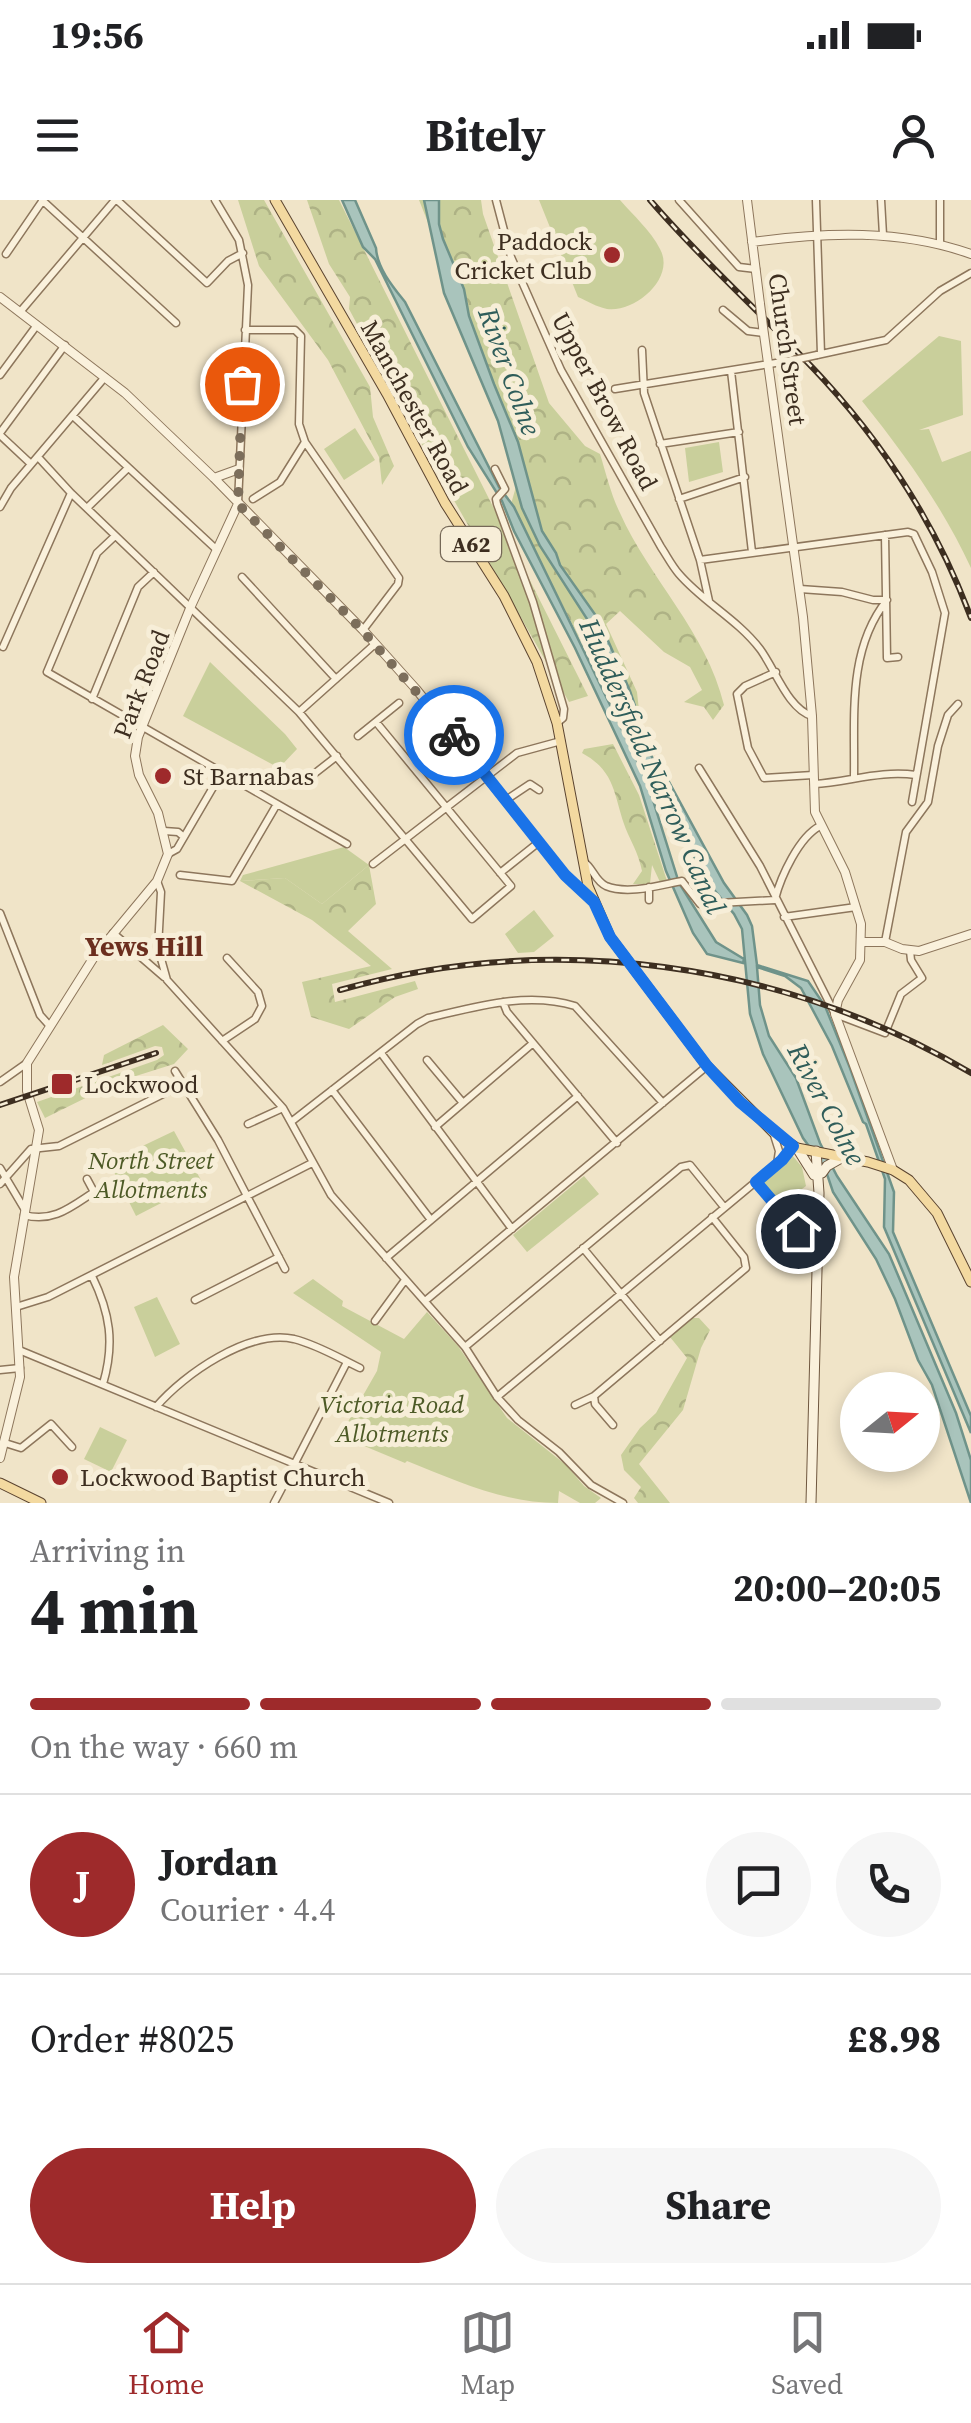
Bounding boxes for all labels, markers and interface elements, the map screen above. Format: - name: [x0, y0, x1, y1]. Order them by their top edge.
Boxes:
- text: 19:56: [50, 9, 144, 61]
- text: Bitely: [425, 104, 546, 166]
- icon: menu: [30, 108, 85, 163]
- icon: person: [886, 108, 941, 163]
- place label: Paddock Cricket Club: [454, 224, 592, 287]
- marker: Paddock Cricket Club: [601, 244, 623, 266]
- street label: Church Street: [761, 271, 816, 428]
- water label: River Colne: [469, 301, 551, 441]
- street label: Upper Brow Road: [544, 306, 666, 496]
- street label: Manchester Road: [353, 314, 477, 500]
- pin: [200, 342, 285, 427]
- icon: bag: [215, 357, 270, 412]
- road number: A62: [441, 527, 501, 561]
- water label: Huddersfield Narrow Canal: [570, 611, 735, 920]
- street label: Park Road: [105, 625, 177, 743]
- courier: [404, 685, 504, 785]
- icon: bike: [427, 708, 482, 763]
- place label: St Barnabas: [183, 759, 314, 793]
- marker: St Barnabas: [152, 765, 174, 787]
- district label: Yews Hill: [85, 927, 203, 965]
- water label: River Colne: [778, 1035, 875, 1172]
- place label: Lockwood: [84, 1067, 198, 1101]
- marker: Lockwood: [49, 1071, 75, 1097]
- park label: North Street Allotments: [87, 1143, 215, 1206]
- pin: [756, 1189, 841, 1274]
- icon: home: [771, 1204, 826, 1259]
- north arrow: [840, 1372, 940, 1472]
- map controls: [840, 1372, 940, 1472]
- park label: Victoria Road Allotments: [320, 1387, 465, 1450]
- place label: Lockwood Baptist Church: [80, 1460, 365, 1494]
- marker: Lockwood Baptist Church: [49, 1466, 71, 1488]
- text: Arriving in: [30, 1529, 185, 1573]
- text: 20:00–20:05: [733, 1562, 941, 1614]
- text: 4 min: [30, 1566, 199, 1655]
- text: On the way · 660 m: [30, 1725, 298, 1769]
- button: chat: [706, 1832, 811, 1937]
- button: phone: [836, 1832, 941, 1937]
- text: Jordan: [160, 1836, 278, 1888]
- text: J: [75, 1858, 90, 1910]
- text: Courier · 4.4: [160, 1888, 335, 1932]
- text: Order #8025: [30, 2013, 234, 2065]
- text: £8.98: [847, 2013, 941, 2065]
- button: Help: [30, 2148, 476, 2263]
- button: Share: [496, 2148, 941, 2263]
- tab: Home: [128, 2305, 204, 2403]
- tab: Map: [460, 2305, 515, 2403]
- tab: Saved: [771, 2305, 843, 2403]

